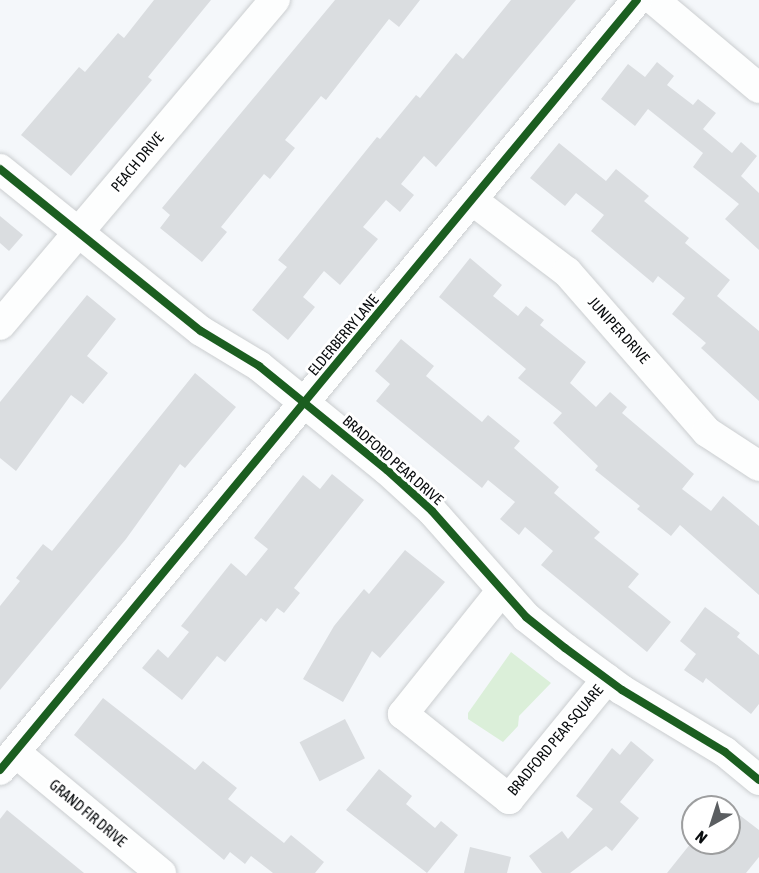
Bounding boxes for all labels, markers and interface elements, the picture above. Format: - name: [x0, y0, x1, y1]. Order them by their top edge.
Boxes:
- street label: PEACH DRIVE: [107, 129, 167, 195]
- street label: ELDERBERRY LANE: [304, 291, 382, 379]
- street label: JUNIPER DRIVE: [585, 293, 653, 367]
- street label: BRADFORD PEAR DRIVE: [339, 411, 447, 509]
- street label: BRADFORD PEAR SQUARE: [503, 681, 607, 799]
- street label: GRAND FIR DRIVE: [46, 776, 130, 850]
- north arrow: [681, 795, 741, 855]
- text: N: [692, 827, 710, 847]

